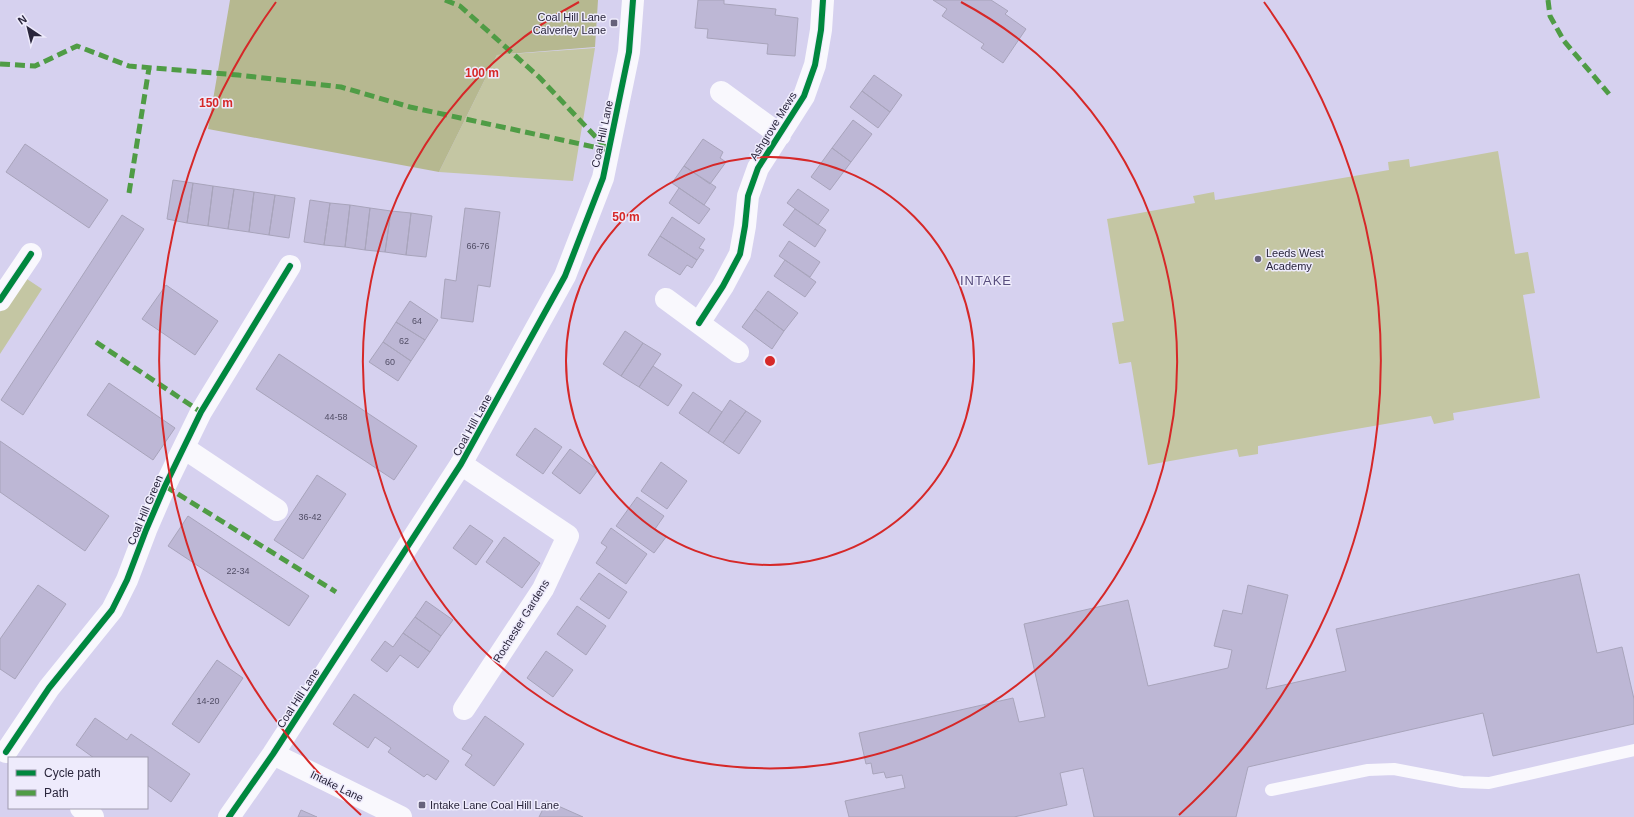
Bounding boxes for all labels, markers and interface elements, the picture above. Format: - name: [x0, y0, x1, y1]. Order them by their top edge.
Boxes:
- north arrow: [8, 8, 48, 48]
- place label: Coal Hill Lane Calverley Lane: [533, 11, 606, 36]
- text: N: [16, 13, 29, 27]
- marker: Coal Hill Lane Calverley Lane: [609, 18, 619, 28]
- text: 100 m: [465, 66, 499, 80]
- street label: Ashgrove Mews: [747, 89, 799, 162]
- text: 150 m: [199, 96, 233, 110]
- street label: Coal Hill Lane: [589, 99, 615, 169]
- text: 50 m: [612, 210, 640, 224]
- house number: 66-76: [466, 241, 490, 251]
- place label: Leeds West Academy: [1266, 247, 1324, 272]
- marker: Leeds West Academy: [1253, 254, 1263, 264]
- district label: INTAKE: [960, 273, 1012, 288]
- house number: 64: [412, 316, 422, 326]
- house number: 62: [399, 336, 409, 346]
- centre of rings: [763, 354, 777, 368]
- house number: 60: [385, 357, 395, 367]
- street label: Coal Hill Lane: [450, 392, 494, 458]
- house number: 44-58: [324, 412, 348, 422]
- street label: Coal Hill Green: [125, 473, 165, 547]
- house number: 36-42: [298, 512, 322, 522]
- house number: 22-34: [226, 566, 250, 576]
- street label: Rochester Gardens: [491, 577, 552, 665]
- street label: Coal Hill Lane: [274, 666, 322, 730]
- house number: 14-20: [196, 696, 220, 706]
- legend: [8, 757, 148, 809]
- text: Cycle path: [44, 766, 101, 780]
- street label: Intake Lane: [309, 768, 365, 804]
- text: Path: [44, 786, 69, 800]
- place label: Intake Lane Coal Hill Lane: [430, 799, 559, 811]
- marker: Intake Lane Coal Hill Lane: [417, 800, 427, 810]

